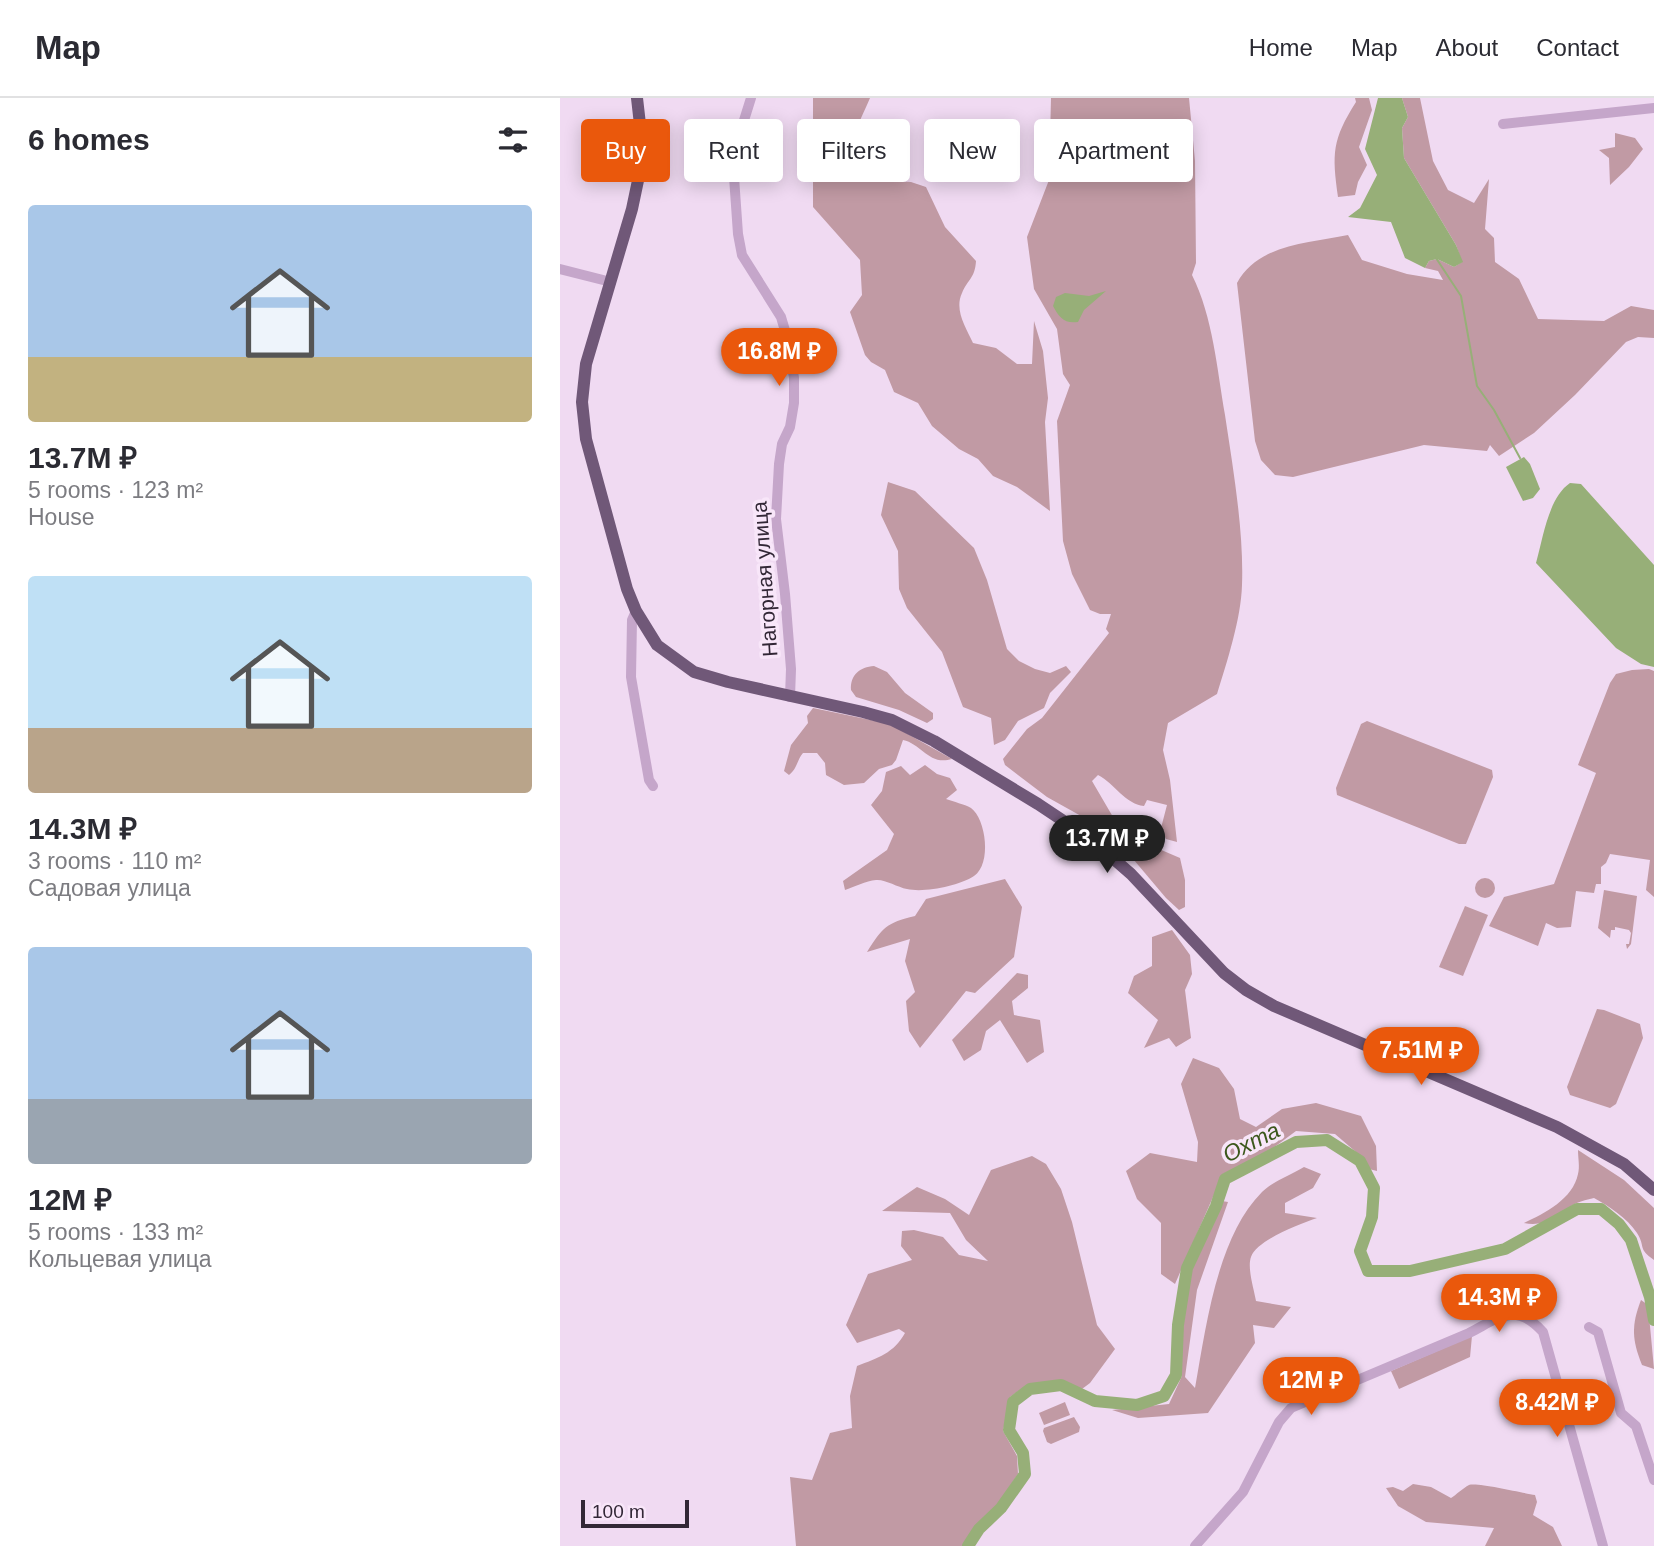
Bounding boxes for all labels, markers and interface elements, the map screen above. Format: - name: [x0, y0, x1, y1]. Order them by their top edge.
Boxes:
- text: Map: [35, 29, 101, 66]
- text: Home: [1249, 34, 1313, 61]
- text: Map: [1351, 34, 1398, 61]
- text: About: [1436, 34, 1498, 61]
- text: Contact: [1536, 34, 1619, 61]
- chip: Buy: [581, 119, 670, 182]
- chip: Rent: [684, 119, 783, 182]
- chip: Filters: [797, 119, 910, 182]
- chip: New: [924, 119, 1020, 182]
- chip: Apartment: [1034, 119, 1193, 182]
- icon: filters: [494, 121, 532, 159]
- text: 6 homes: [28, 123, 150, 156]
- icon: home: [217, 250, 343, 376]
- pin: 16.8M ₽: [714, 328, 844, 388]
- text: 16.8M ₽: [737, 338, 821, 364]
- text: 13.7M ₽: [28, 441, 137, 474]
- text: 5 rooms · 123 m²: [28, 477, 203, 503]
- street label: Нагорная улица: [748, 500, 781, 657]
- text: House: [28, 504, 94, 530]
- icon: home: [217, 621, 343, 747]
- text: 14.3M ₽: [28, 812, 137, 845]
- pin: 13.7M ₽: [1042, 816, 1172, 875]
- text: 13.7M ₽: [1065, 825, 1149, 851]
- text: 3 rooms · 110 m²: [28, 848, 201, 874]
- text: Садовая улица: [28, 875, 191, 901]
- icon: home: [217, 992, 343, 1118]
- pin: 7.51M ₽: [1356, 1028, 1486, 1087]
- text: 7.51M ₽: [1379, 1037, 1463, 1063]
- water label: Охта: [1218, 1117, 1284, 1167]
- text: 12M ₽: [28, 1183, 112, 1216]
- text: 5 rooms · 133 m²: [28, 1219, 203, 1245]
- text: Кольцевая улица: [28, 1246, 212, 1272]
- pin: 14.3M ₽: [1434, 1274, 1564, 1334]
- text: 14.3M ₽: [1457, 1284, 1541, 1310]
- pin: 12M ₽: [1262, 1358, 1360, 1417]
- text: 12M ₽: [1279, 1367, 1343, 1393]
- pin: 8.42M ₽: [1492, 1380, 1622, 1439]
- text: 8.42M ₽: [1515, 1389, 1599, 1415]
- scale bar: [581, 1497, 690, 1529]
- text: 100 m: [592, 1501, 645, 1522]

